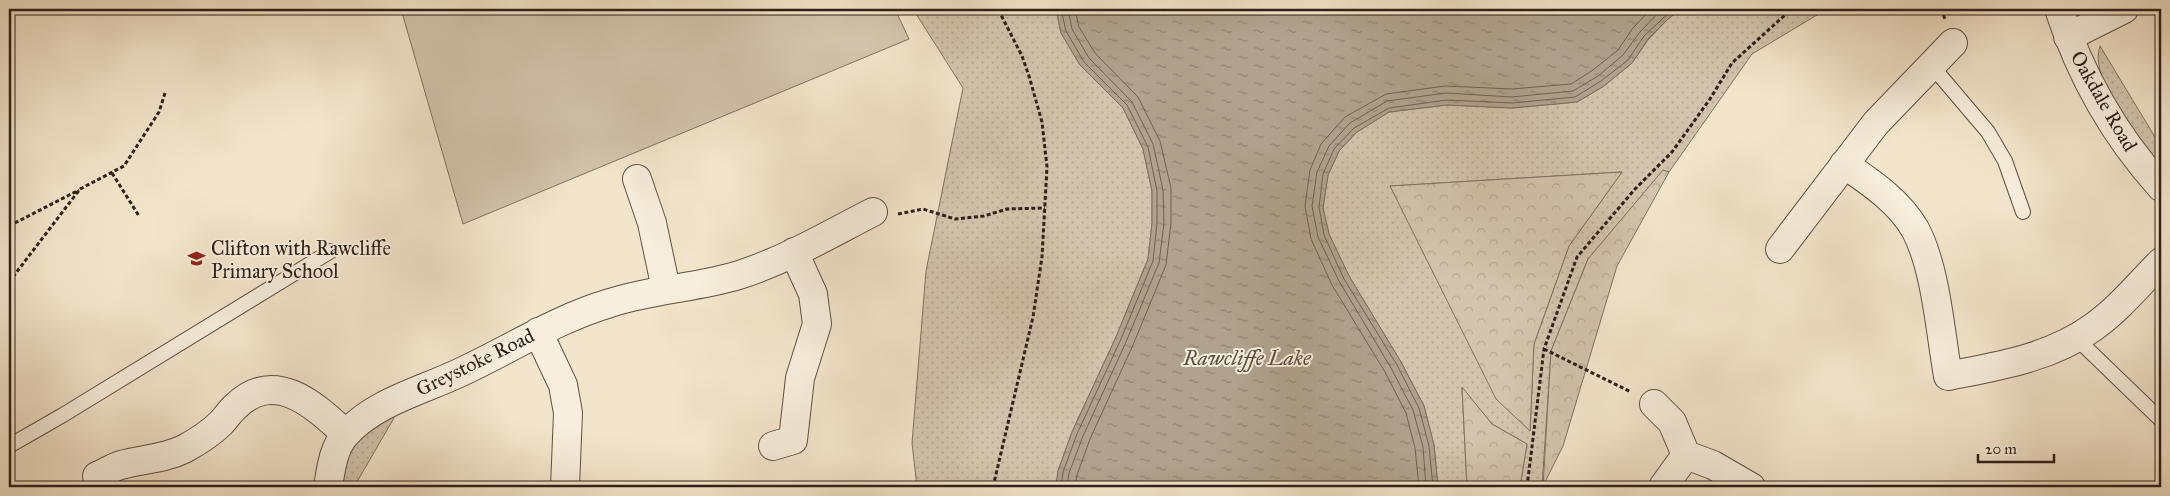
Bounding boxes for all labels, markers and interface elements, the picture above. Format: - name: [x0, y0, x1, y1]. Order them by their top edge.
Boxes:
- street label: Oakdale Road: [2066, 47, 2142, 155]
- place label: Clifton with Rawcliffe Primary School: [211, 236, 391, 283]
- school or university icon: Clifton with Rawcliffe Primary School: [187, 249, 207, 269]
- street label: Greystoke Road: [412, 323, 538, 401]
- water label: Rawcliffe Lake: [1182, 345, 1312, 373]
- scale bar: [1978, 431, 2054, 463]
- text: 20 m: [1985, 440, 2017, 458]

